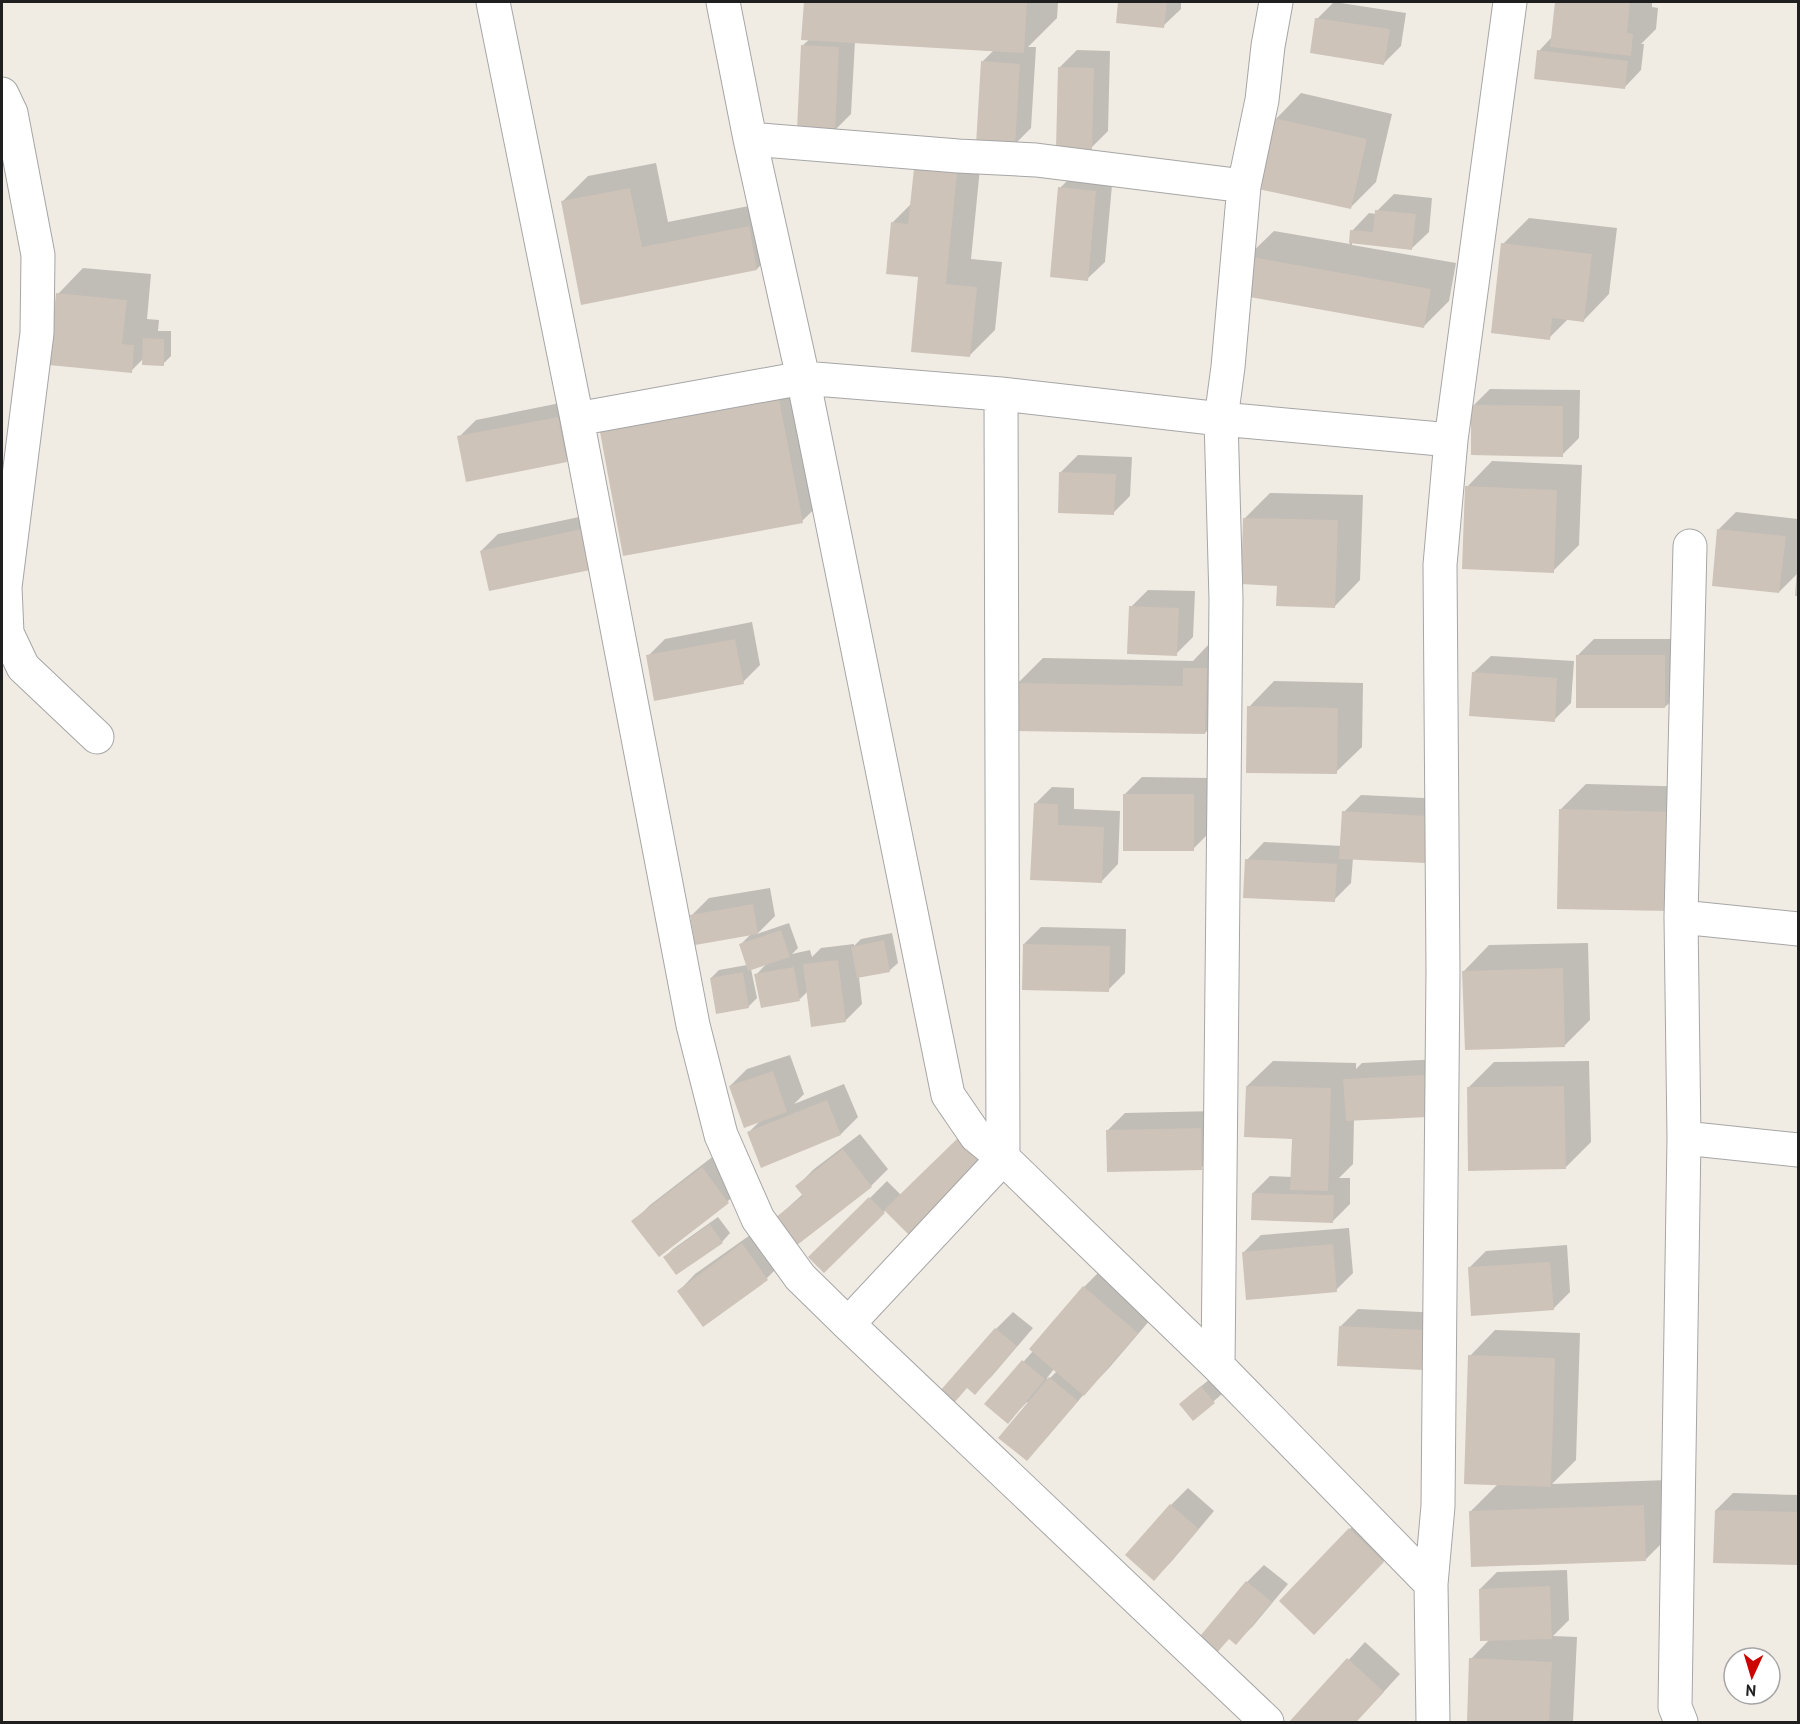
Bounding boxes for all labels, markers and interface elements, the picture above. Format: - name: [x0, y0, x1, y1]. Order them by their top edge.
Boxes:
- north arrow: [1722, 1646, 1782, 1706]
- text: N: [1745, 1681, 1757, 1701]

